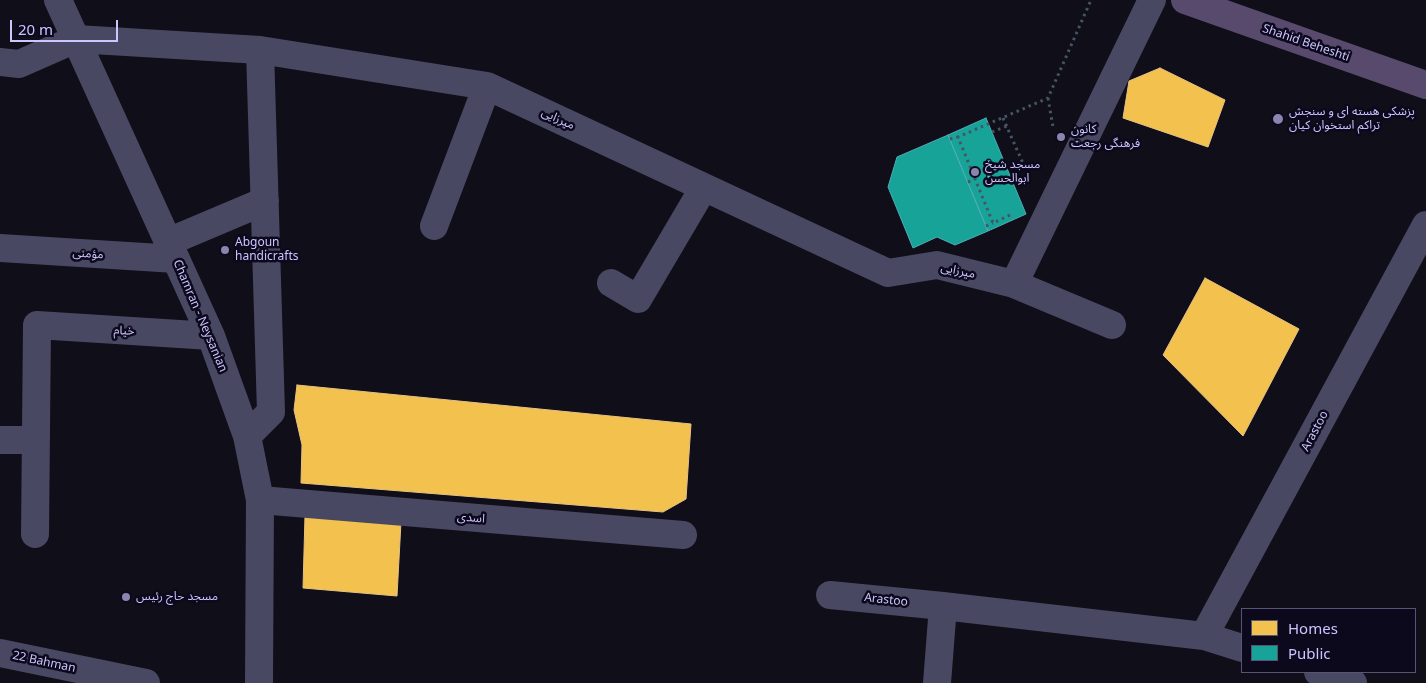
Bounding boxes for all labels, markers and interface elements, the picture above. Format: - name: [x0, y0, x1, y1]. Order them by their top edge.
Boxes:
- scale bar: [12, 10, 120, 42]
- text: 20 m: [18, 19, 53, 39]
- street label: Shahid Beheshti: [1261, 21, 1351, 65]
- street label: میرزایی: [539, 105, 577, 133]
- place label: پزشکی هسته ای و سنجش تراکم استخوان کیان: [1289, 105, 1415, 133]
- marker: پزشکی هسته ای و سنجش تراکم استخوان کیان: [1271, 112, 1285, 126]
- place label: کانون فرهنگی رجعت: [1071, 123, 1140, 151]
- marker: کانون فرهنگی رجعت: [1055, 131, 1067, 143]
- place label: مسجد شیخ ابوالحسن: [985, 158, 1040, 186]
- marker: مسجد شیخ ابوالحسن: [969, 166, 981, 178]
- place label: Abgoun handicrafts: [235, 236, 298, 264]
- marker: Abgoun handicrafts: [219, 244, 231, 256]
- street label: مؤمنی: [72, 246, 104, 262]
- street label: Chamran - Neysanian: [170, 258, 230, 374]
- street label: میرزایی: [939, 260, 977, 282]
- street label: خیام: [113, 323, 135, 339]
- street label: Arastoo: [1298, 408, 1332, 454]
- street label: اسدی: [457, 510, 485, 526]
- place label: مسجد حاج رئیس: [136, 590, 218, 604]
- marker: مسجد حاج رئیس: [120, 591, 132, 603]
- street label: Arastoo: [864, 591, 908, 609]
- legend: [1241, 608, 1416, 673]
- text: Homes: [1288, 618, 1338, 638]
- text: Public: [1288, 643, 1331, 663]
- street label: 22 Bahman: [11, 648, 77, 676]

